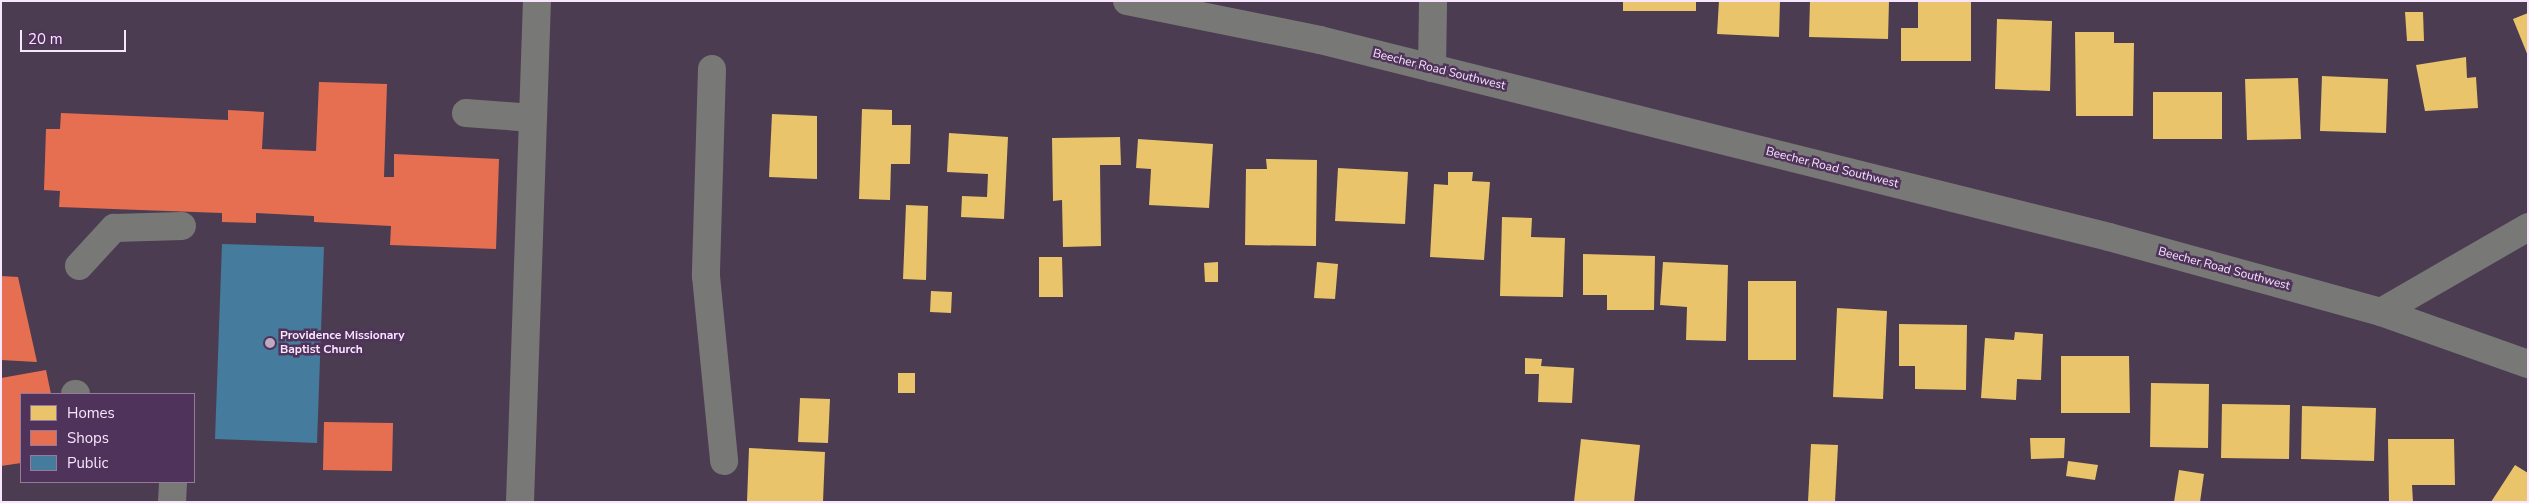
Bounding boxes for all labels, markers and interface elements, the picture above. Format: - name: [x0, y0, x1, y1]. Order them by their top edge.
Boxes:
- scale bar: [22, 20, 129, 52]
- text: 20 m: [28, 29, 63, 49]
- street label: Beecher Road Southwest: [1371, 47, 1507, 93]
- street label: Beecher Road Southwest: [1764, 145, 1900, 191]
- street label: Beecher Road Southwest: [2156, 244, 2292, 294]
- place label: Providence Missionary Baptist Church: [280, 329, 405, 357]
- marker: Providence Missionary Baptist Church: [264, 337, 276, 349]
- legend: [20, 393, 195, 483]
- text: Homes: [67, 403, 115, 423]
- text: Shops: [67, 428, 109, 448]
- text: Public: [67, 453, 108, 473]

